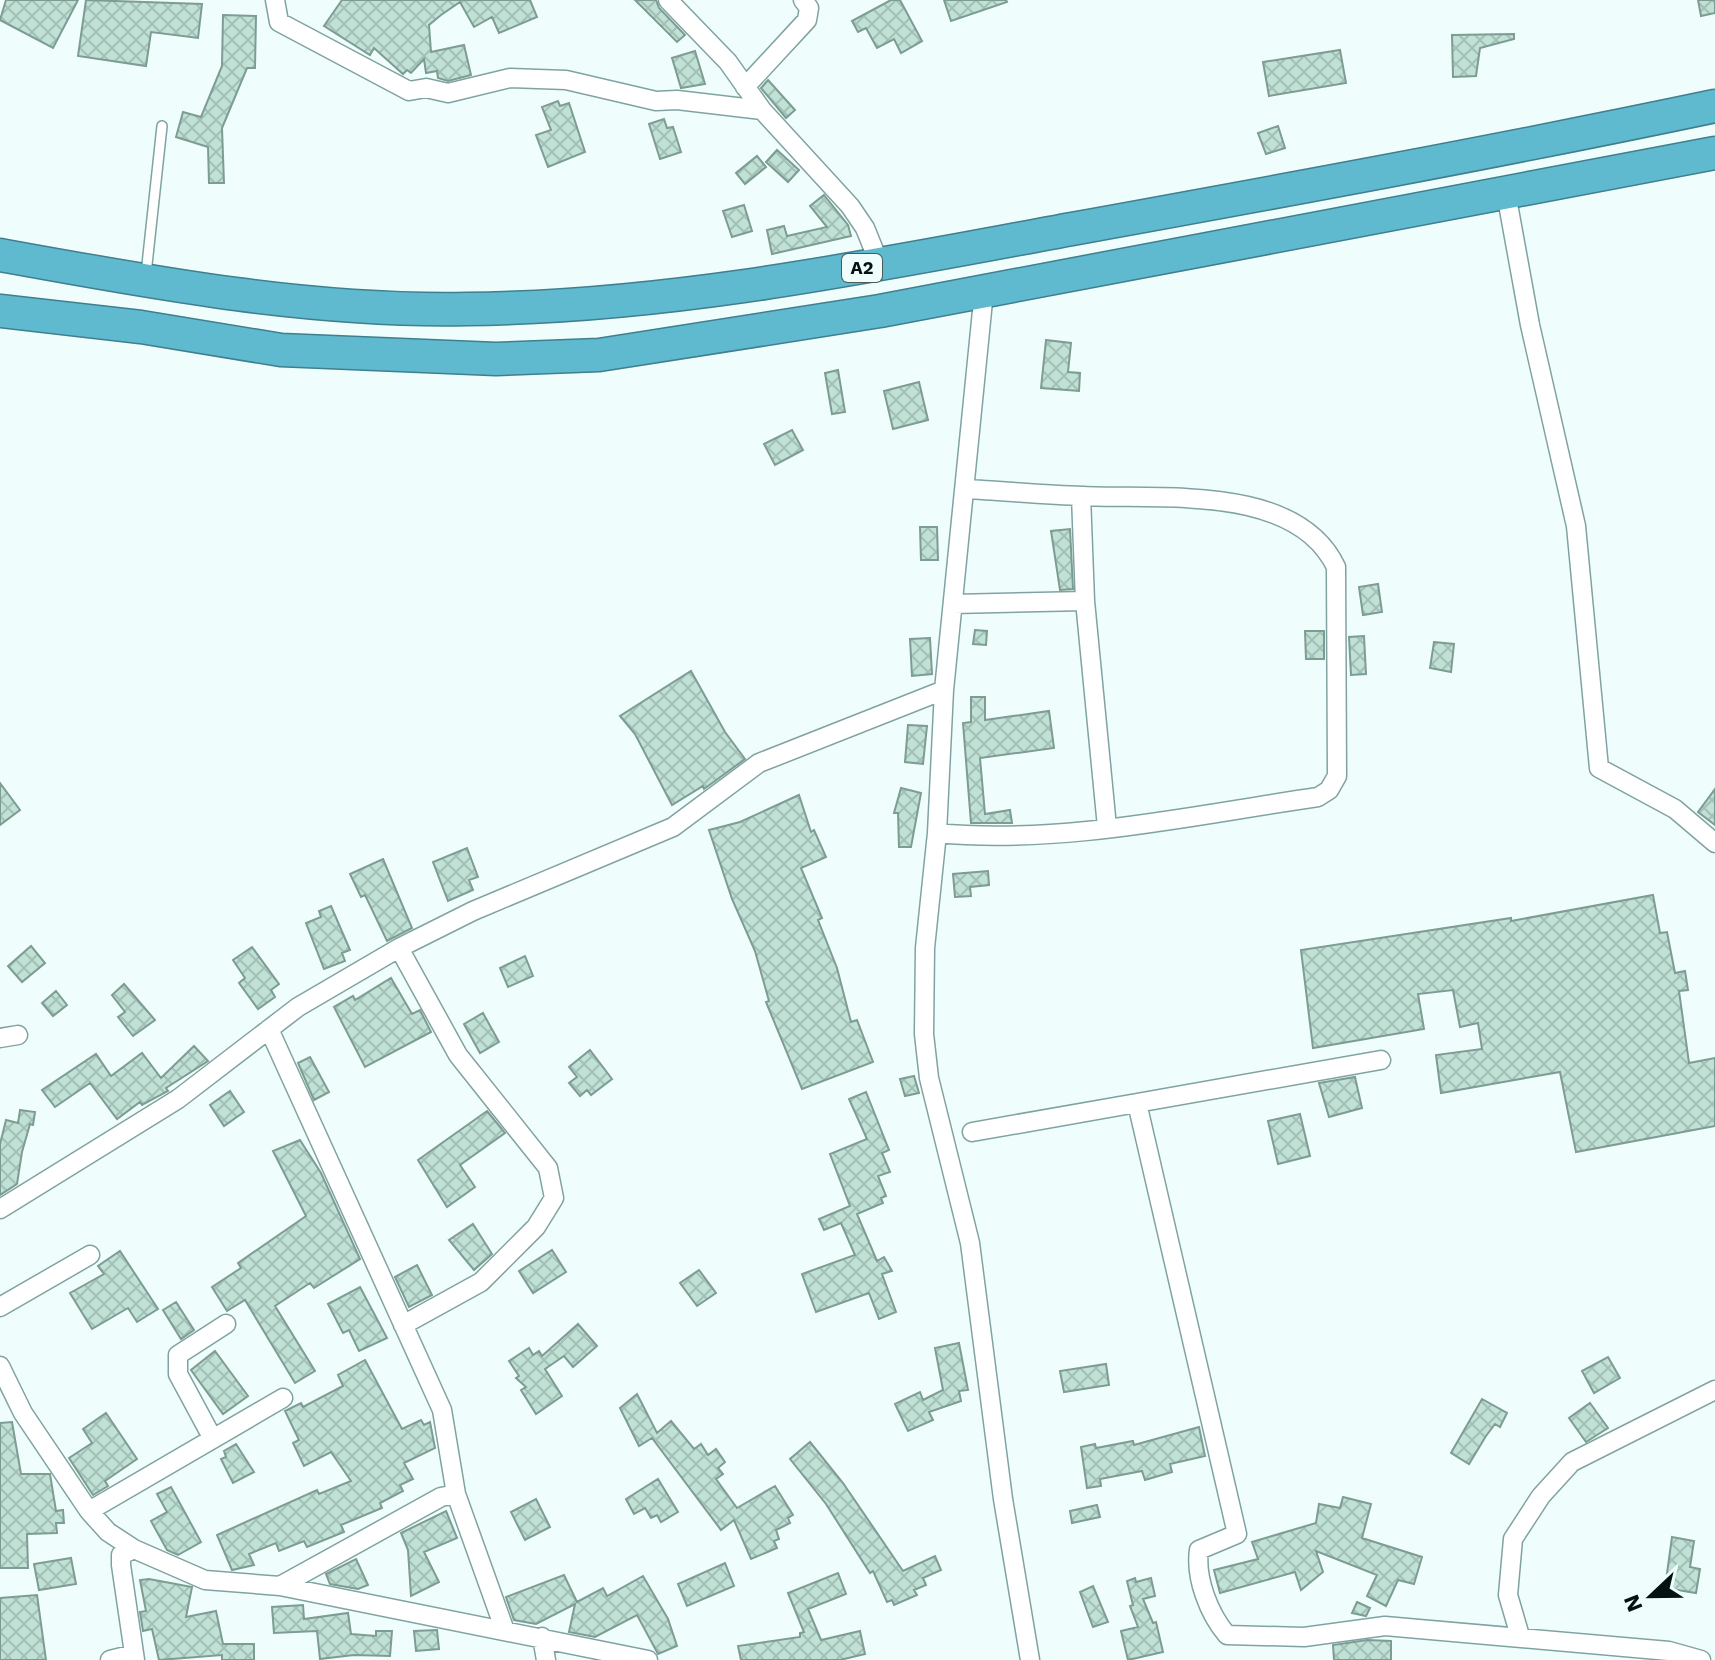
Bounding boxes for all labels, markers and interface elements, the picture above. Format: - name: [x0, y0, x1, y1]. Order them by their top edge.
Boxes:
- road number: A2: [842, 254, 882, 282]
- north arrow: [1611, 1556, 1691, 1636]
- text: N: [1618, 1591, 1648, 1616]

